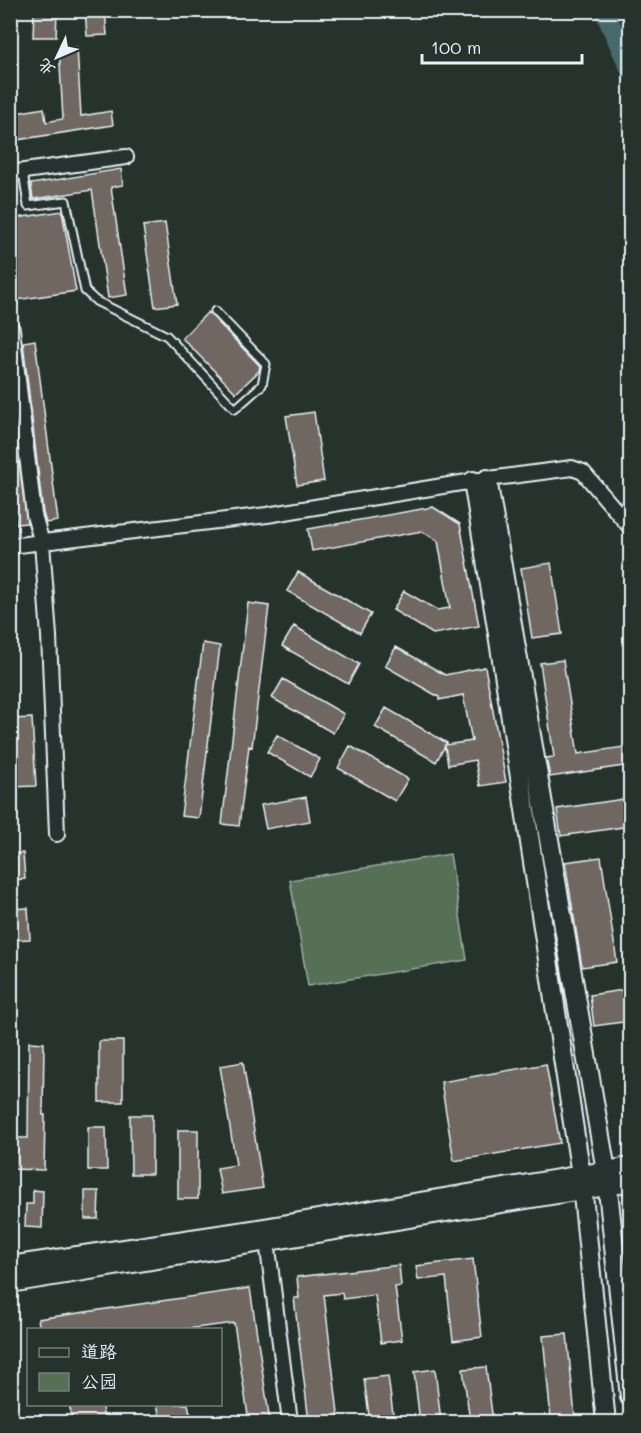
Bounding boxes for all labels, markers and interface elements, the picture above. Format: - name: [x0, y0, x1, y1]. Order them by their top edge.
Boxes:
- north arrow: [27, 27, 87, 87]
- scale bar: [422, 27, 582, 65]
- text: 100 m: [431, 35, 481, 59]
- text: 北: [33, 55, 59, 81]
- legend: [27, 1328, 222, 1406]
- text: 道路: [81, 1339, 117, 1363]
- text: 公园: [81, 1369, 117, 1393]

